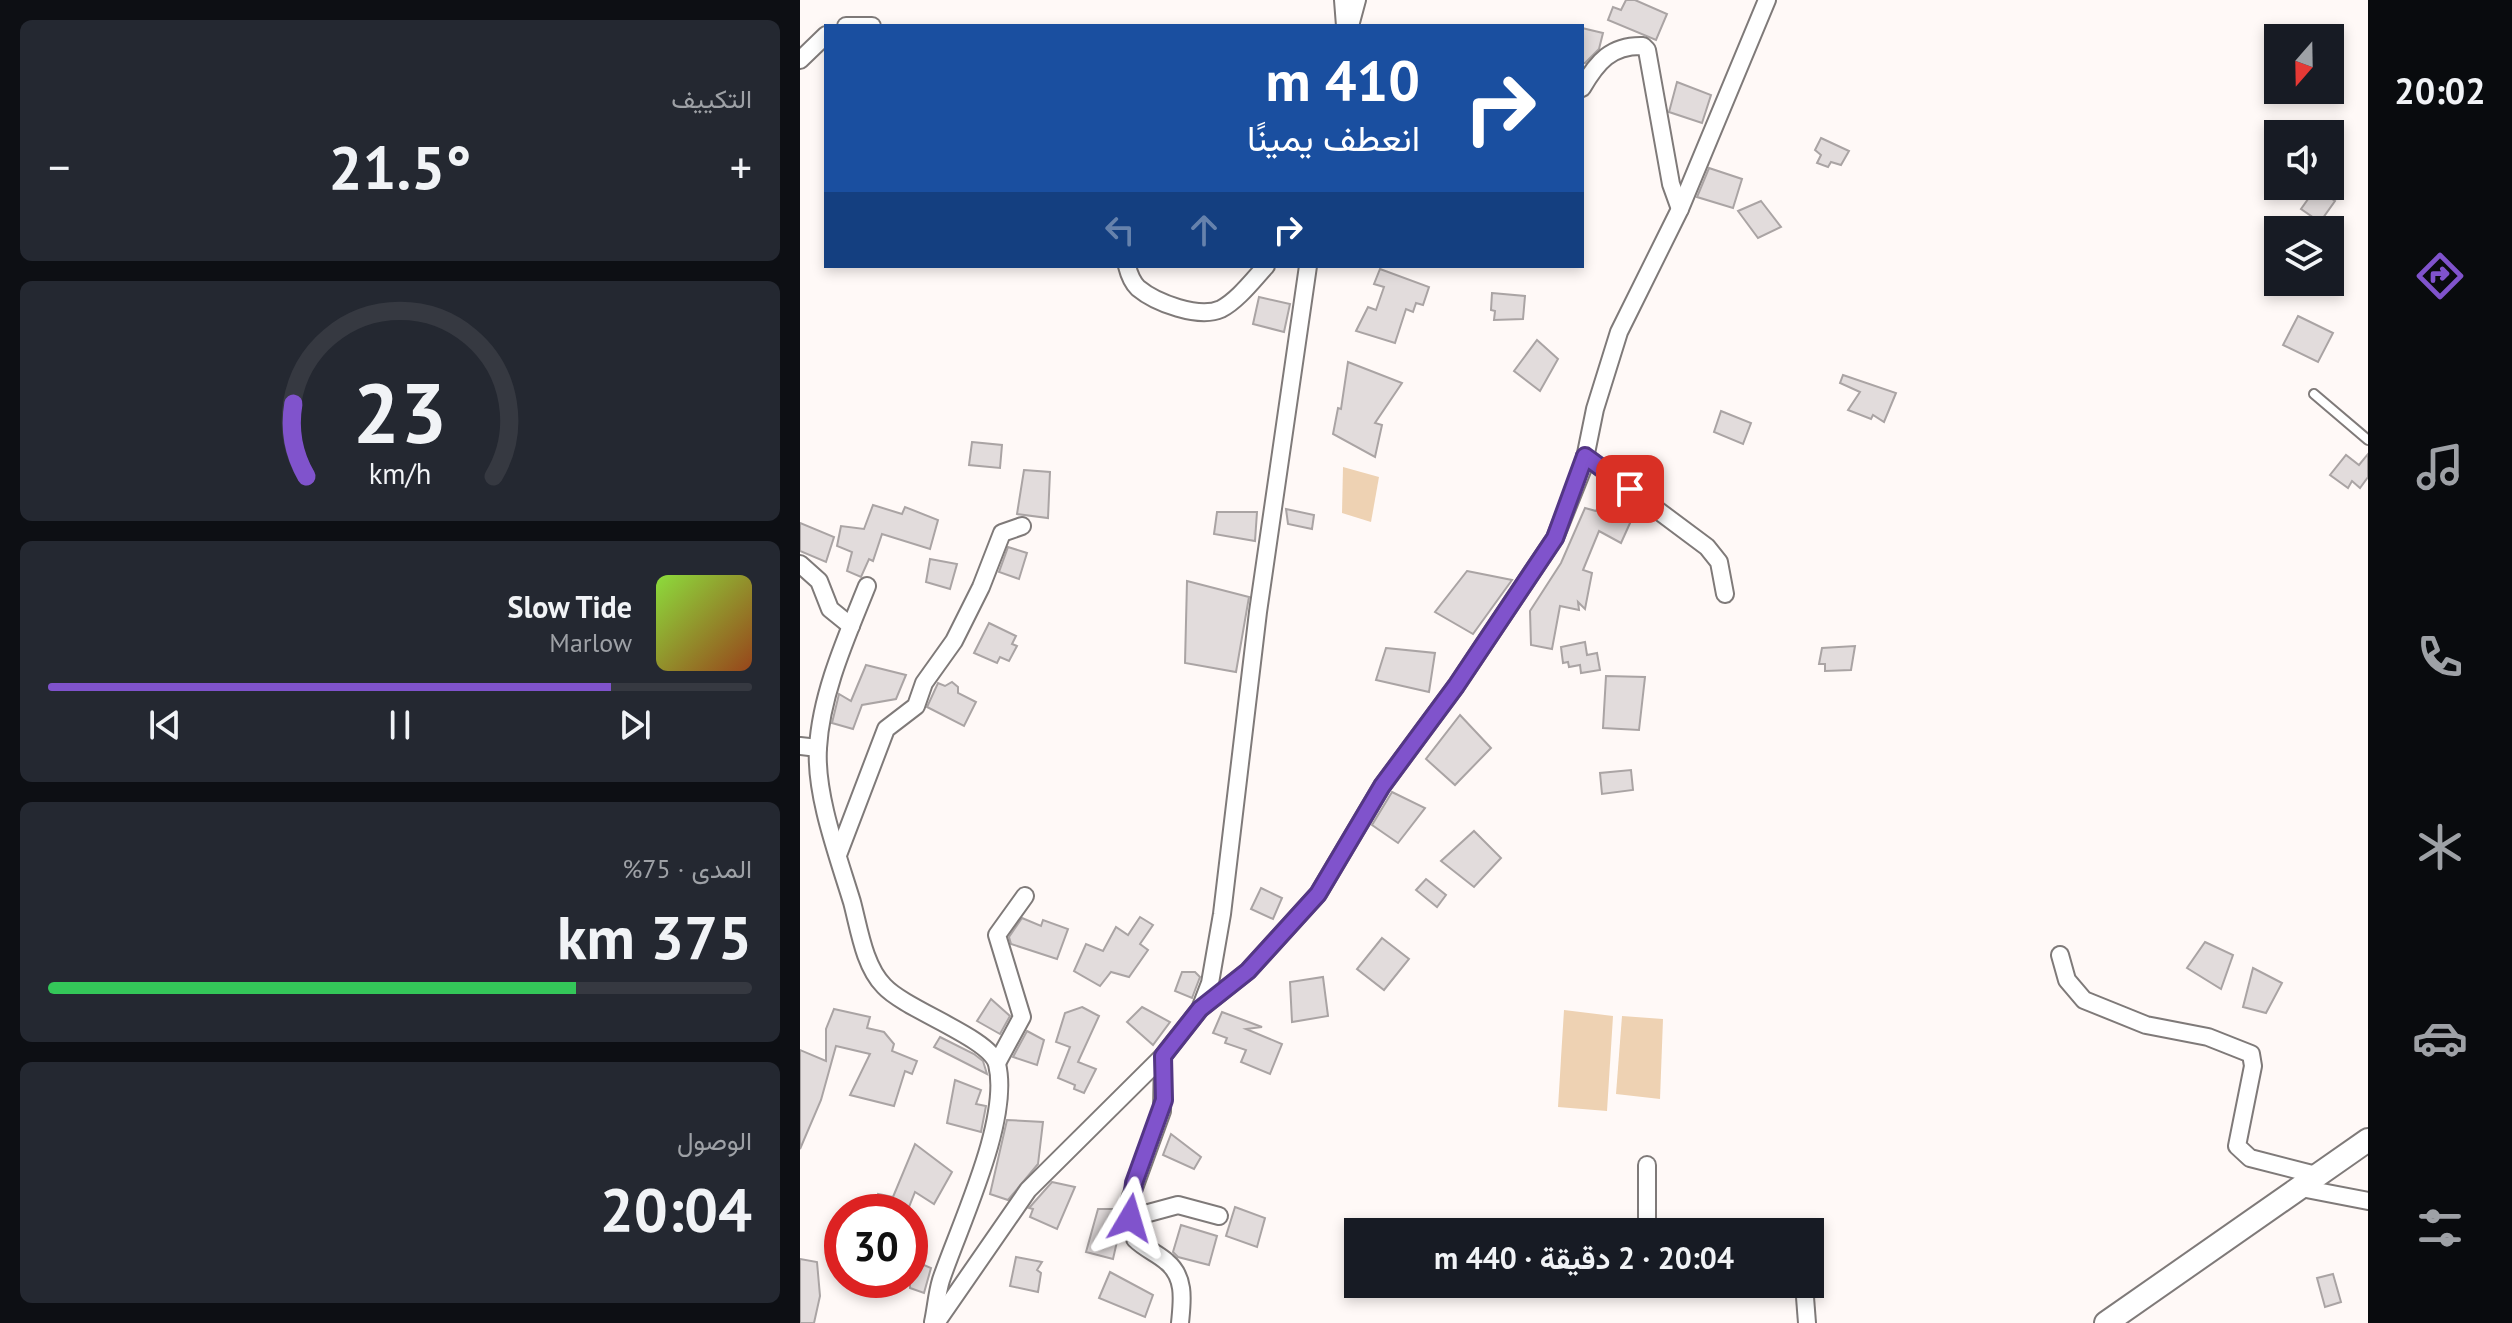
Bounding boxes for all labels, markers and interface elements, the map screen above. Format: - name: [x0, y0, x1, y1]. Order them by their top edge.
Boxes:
- north arrow: [2264, 24, 2344, 104]
- map controls: [2264, 24, 2344, 296]
- text: 410 m: [1265, 44, 1420, 116]
- icon: right: [1448, 56, 1552, 160]
- text: 20:02: [2394, 67, 2486, 114]
- text: التكييف: [671, 82, 752, 115]
- text: انعطف يمينًا: [1247, 114, 1420, 161]
- button: sound: [2264, 120, 2344, 200]
- text: 21.5°: [328, 128, 472, 206]
- text: −: [48, 138, 70, 195]
- text: +: [730, 138, 752, 195]
- icon: left: [1098, 208, 1142, 252]
- icon: ahead: [1182, 208, 1226, 252]
- icon: right: [1266, 208, 1310, 252]
- button: layers: [2264, 216, 2344, 296]
- icon: directions: [2412, 248, 2468, 304]
- text: 23: [353, 357, 447, 465]
- icon: music: [2412, 439, 2468, 495]
- text: km/h: [369, 455, 431, 492]
- pin: [1596, 455, 1664, 523]
- icon: arrive: [1608, 467, 1652, 511]
- text: Slow Tide: [508, 587, 632, 626]
- text: Marlow: [549, 626, 632, 659]
- icon: phone: [2412, 629, 2468, 685]
- icon: previous: [143, 703, 187, 747]
- icon: pause: [378, 703, 422, 747]
- icon: next: [613, 703, 657, 747]
- icon: climate: [2412, 819, 2468, 875]
- text: المدى · 75%: [622, 852, 752, 885]
- text: 375 km: [557, 898, 752, 976]
- icon: car: [2412, 1010, 2468, 1066]
- text: الوصول: [677, 1124, 752, 1157]
- text: 20:04: [600, 1170, 752, 1248]
- position arrow: [1088, 1176, 1172, 1260]
- speed limit sign: 30: [824, 1194, 928, 1298]
- icon: filters: [2412, 1200, 2468, 1256]
- text: 20:04 · 2 دقيقة · 440 m: [1434, 1238, 1734, 1277]

